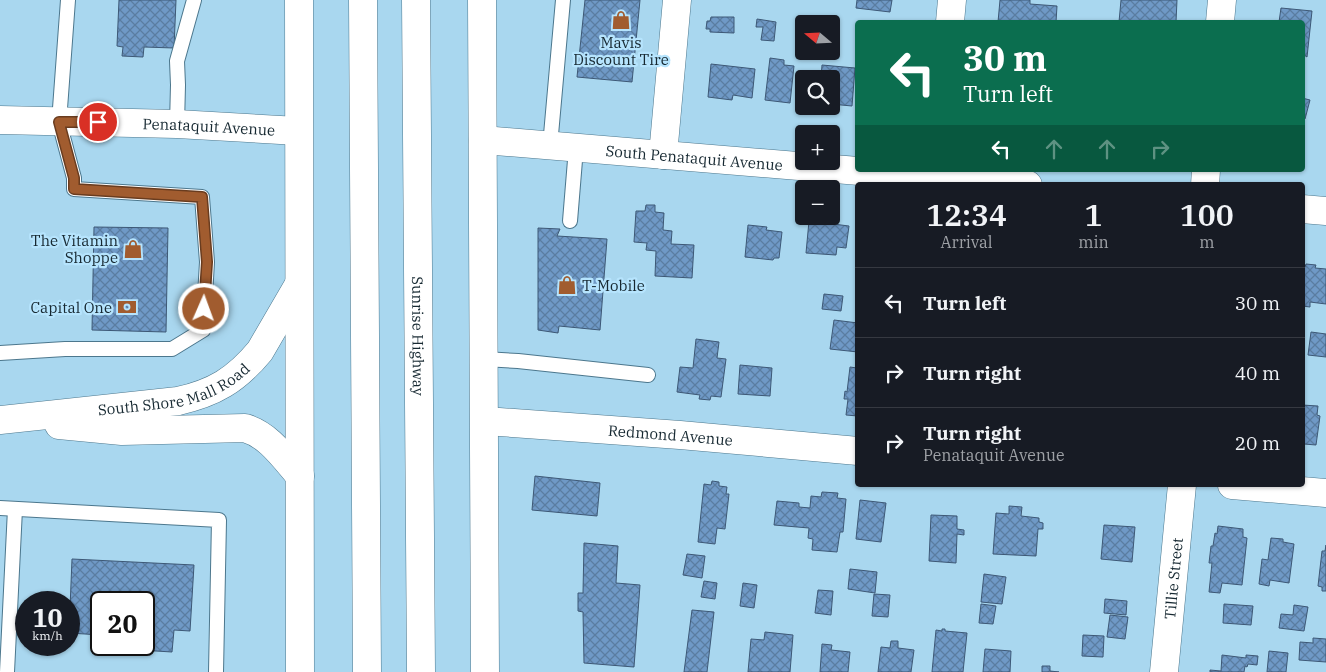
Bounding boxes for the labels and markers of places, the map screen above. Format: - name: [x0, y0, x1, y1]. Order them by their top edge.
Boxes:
- shop icon: Mavis Discount Tire: [610, 9, 632, 31]
- place label: Mavis Discount Tire: [573, 33, 669, 69]
- pin: [77, 101, 119, 143]
- place label: The Vitamin Shoppe: [31, 231, 118, 267]
- shop icon: The Vitamin Shoppe: [122, 238, 144, 260]
- shop icon: T-Mobile: [556, 274, 578, 296]
- place label: T-Mobile: [582, 276, 645, 295]
- bank icon: Capital One: [116, 296, 138, 318]
- place label: Capital One: [30, 298, 112, 317]

